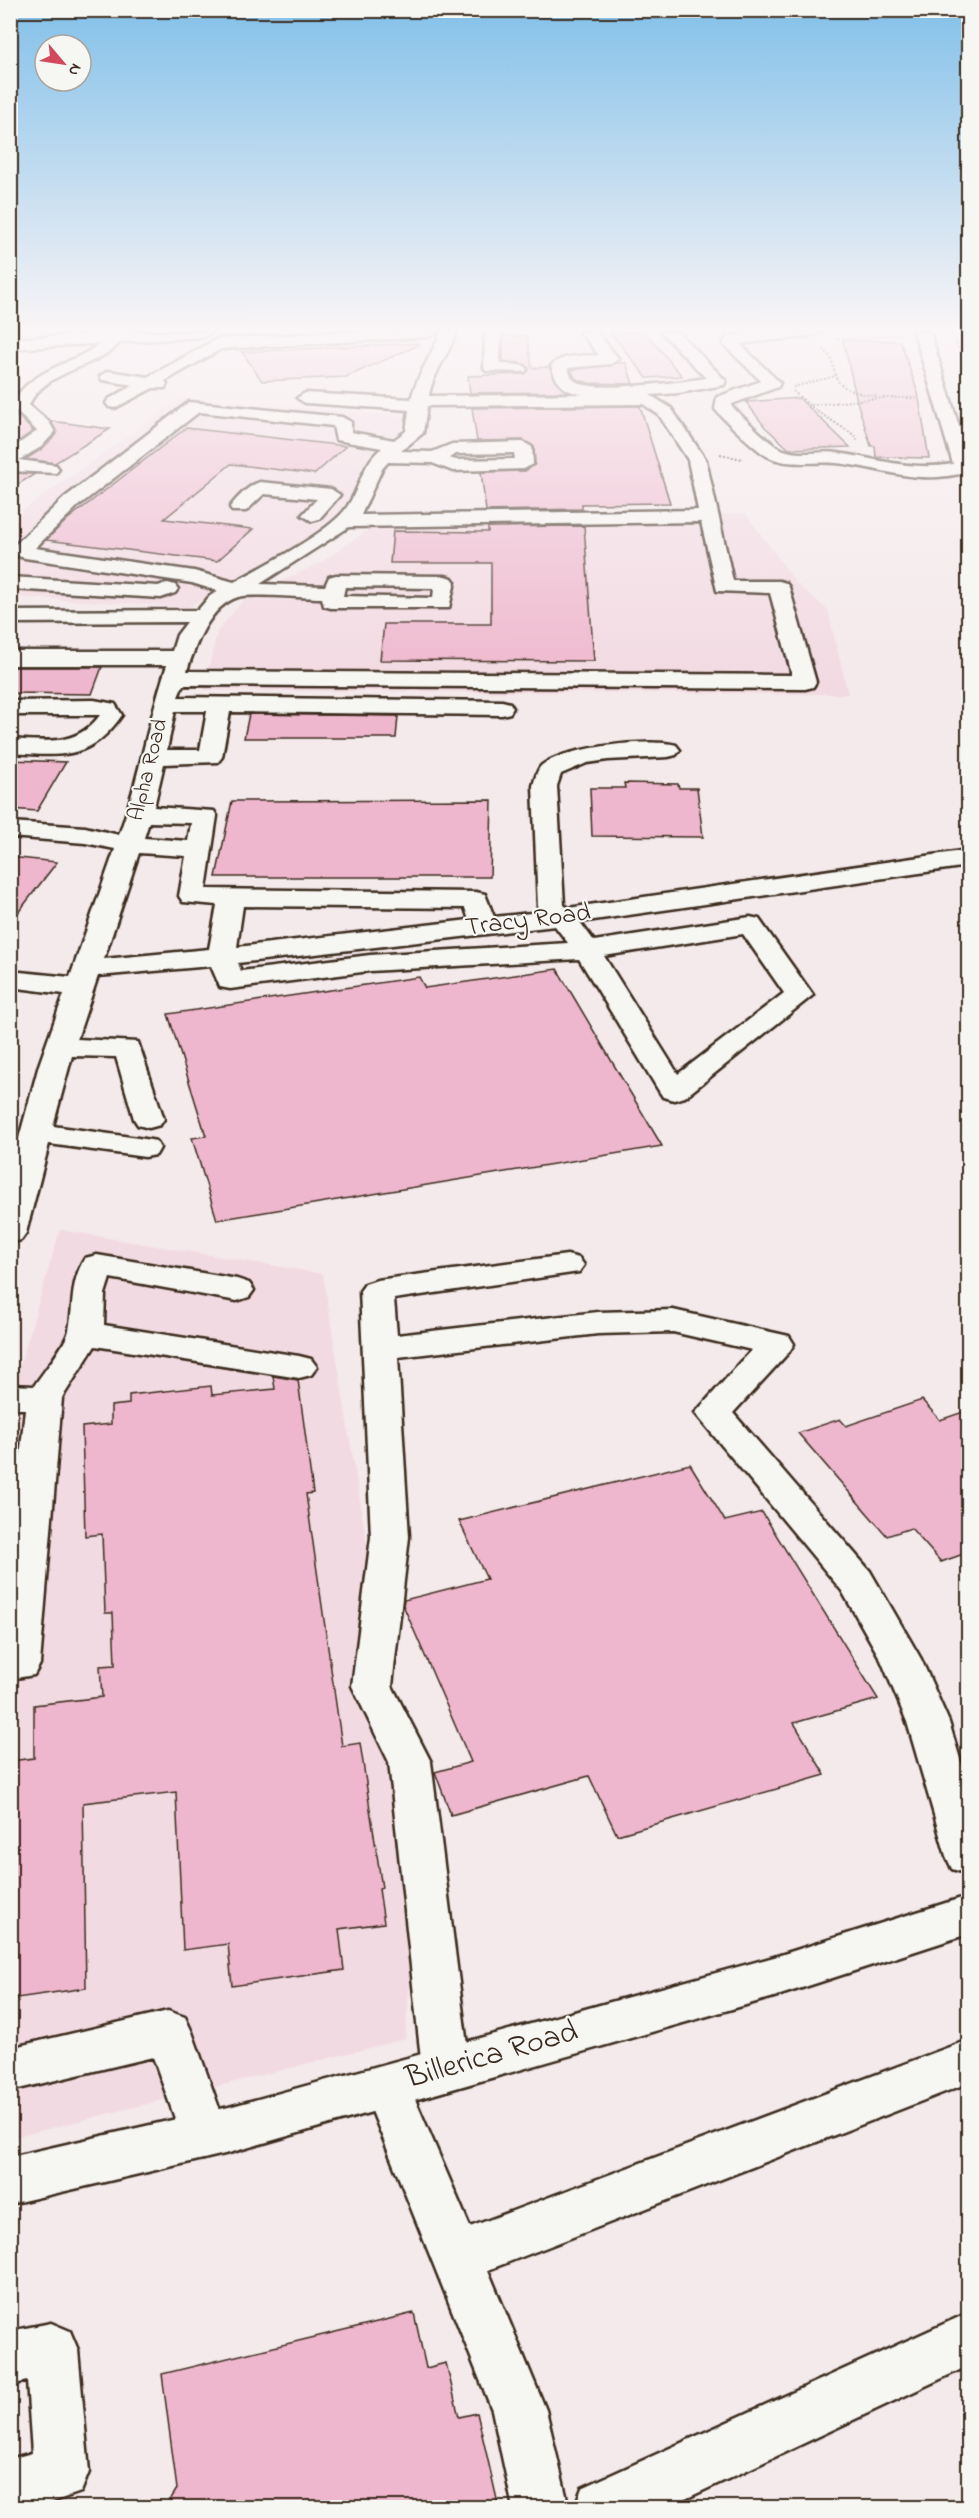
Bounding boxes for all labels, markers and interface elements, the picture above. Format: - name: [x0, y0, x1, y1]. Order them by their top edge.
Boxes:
- north arrow: [33, 33, 93, 93]
- text: N: [61, 59, 87, 80]
- street label: Alpha Road: [121, 716, 177, 824]
- street label: Tracy Road: [463, 894, 593, 948]
- street label: Billerica Road: [399, 2009, 584, 2103]

